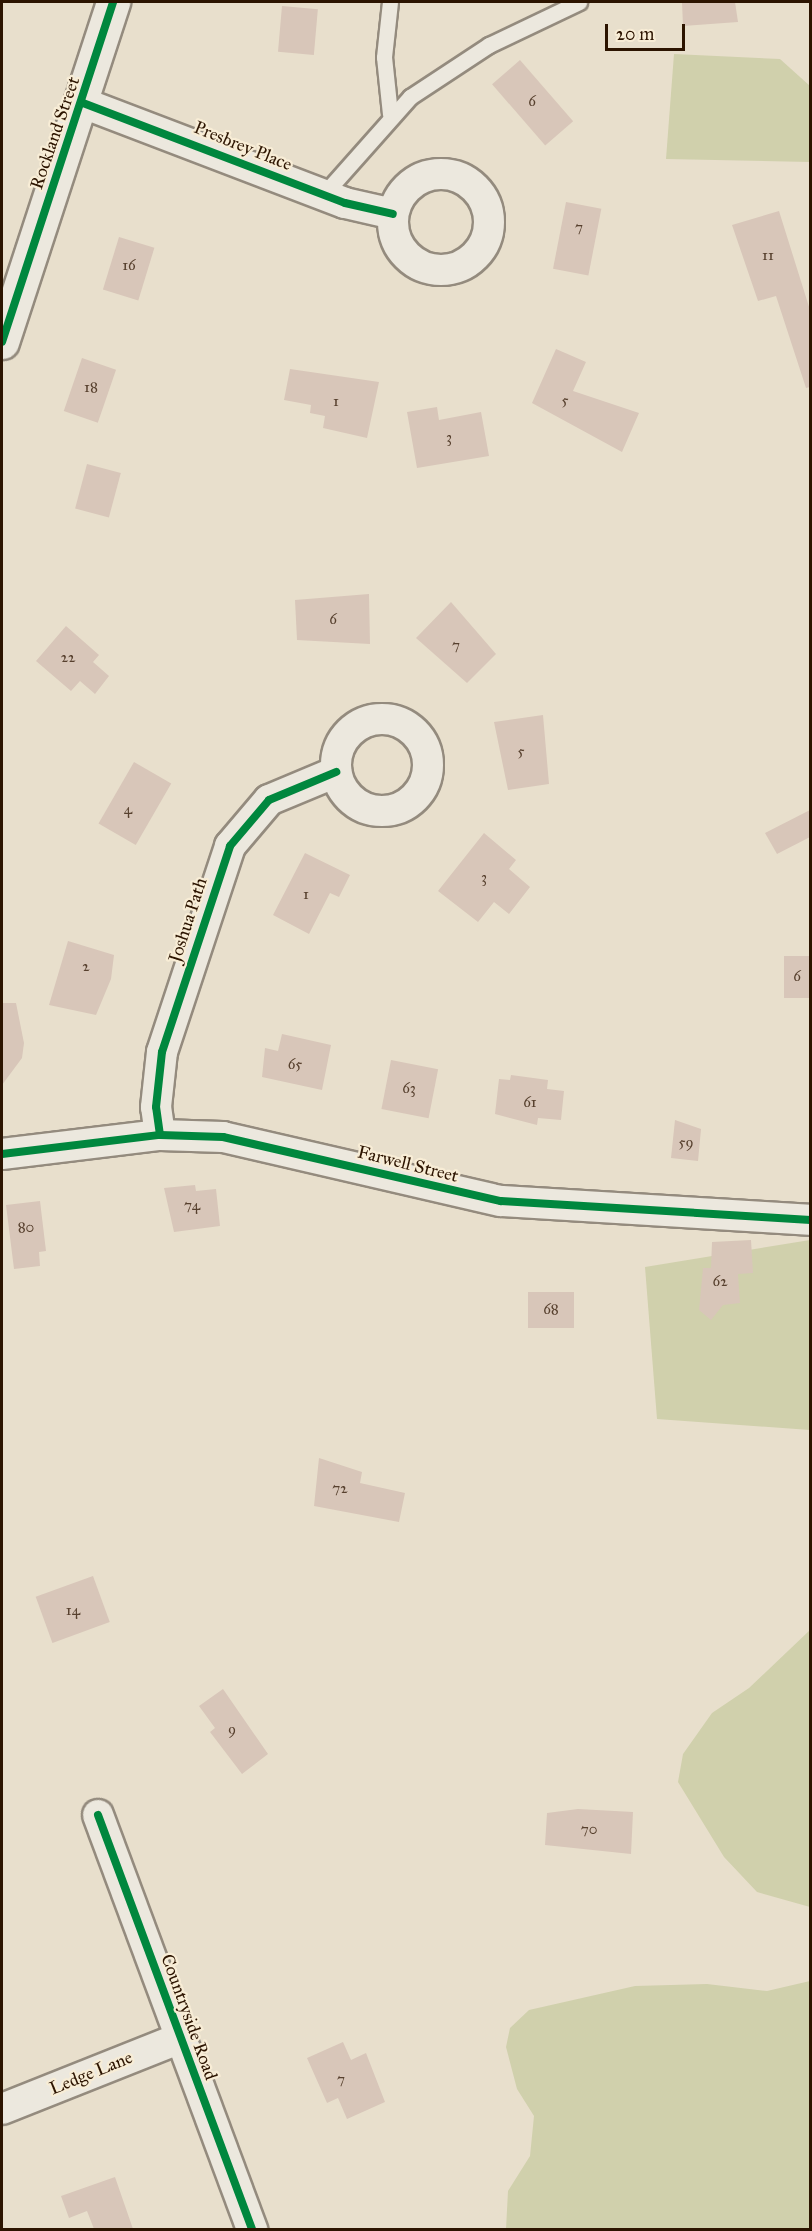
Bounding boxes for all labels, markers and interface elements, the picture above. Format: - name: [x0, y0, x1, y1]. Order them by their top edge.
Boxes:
- scale bar: [608, 12, 688, 50]
- text: 20 m: [616, 23, 654, 45]
- street label: Rockland Street: [26, 74, 84, 192]
- house number: 6: [528, 93, 536, 111]
- street label: Presbrey Place: [191, 117, 295, 175]
- house number: 7: [575, 219, 583, 237]
- house number: 11: [762, 247, 774, 265]
- house number: 16: [122, 257, 136, 275]
- house number: 18: [84, 379, 98, 397]
- house number: 5: [562, 392, 568, 410]
- house number: 1: [333, 393, 339, 411]
- house number: 3: [446, 429, 452, 447]
- house number: 6: [329, 611, 337, 629]
- house number: 7: [452, 637, 460, 655]
- house number: 22: [61, 649, 75, 667]
- house number: 5: [518, 743, 524, 761]
- house number: 4: [124, 801, 132, 819]
- house number: 3: [481, 869, 487, 887]
- street label: Joshua Path: [164, 875, 212, 965]
- house number: 1: [303, 886, 309, 904]
- house number: 2: [82, 958, 90, 976]
- house number: 6: [793, 968, 801, 986]
- house number: 65: [288, 1056, 302, 1074]
- house number: 63: [402, 1080, 416, 1098]
- house number: 61: [523, 1094, 537, 1112]
- house number: 59: [678, 1134, 694, 1152]
- street label: Farwell Street: [355, 1141, 461, 1187]
- house number: 74: [184, 1197, 200, 1215]
- house number: 80: [18, 1219, 34, 1237]
- house number: 62: [712, 1273, 728, 1291]
- house number: 68: [543, 1301, 559, 1319]
- house number: 72: [332, 1480, 348, 1498]
- house number: 14: [66, 1602, 80, 1620]
- house number: 9: [228, 1721, 236, 1739]
- house number: 70: [581, 1821, 597, 1839]
- street label: Countryside Road: [156, 1951, 222, 2083]
- street label: Ledge Lane: [46, 2047, 136, 2099]
- house number: 7: [337, 2071, 345, 2089]

